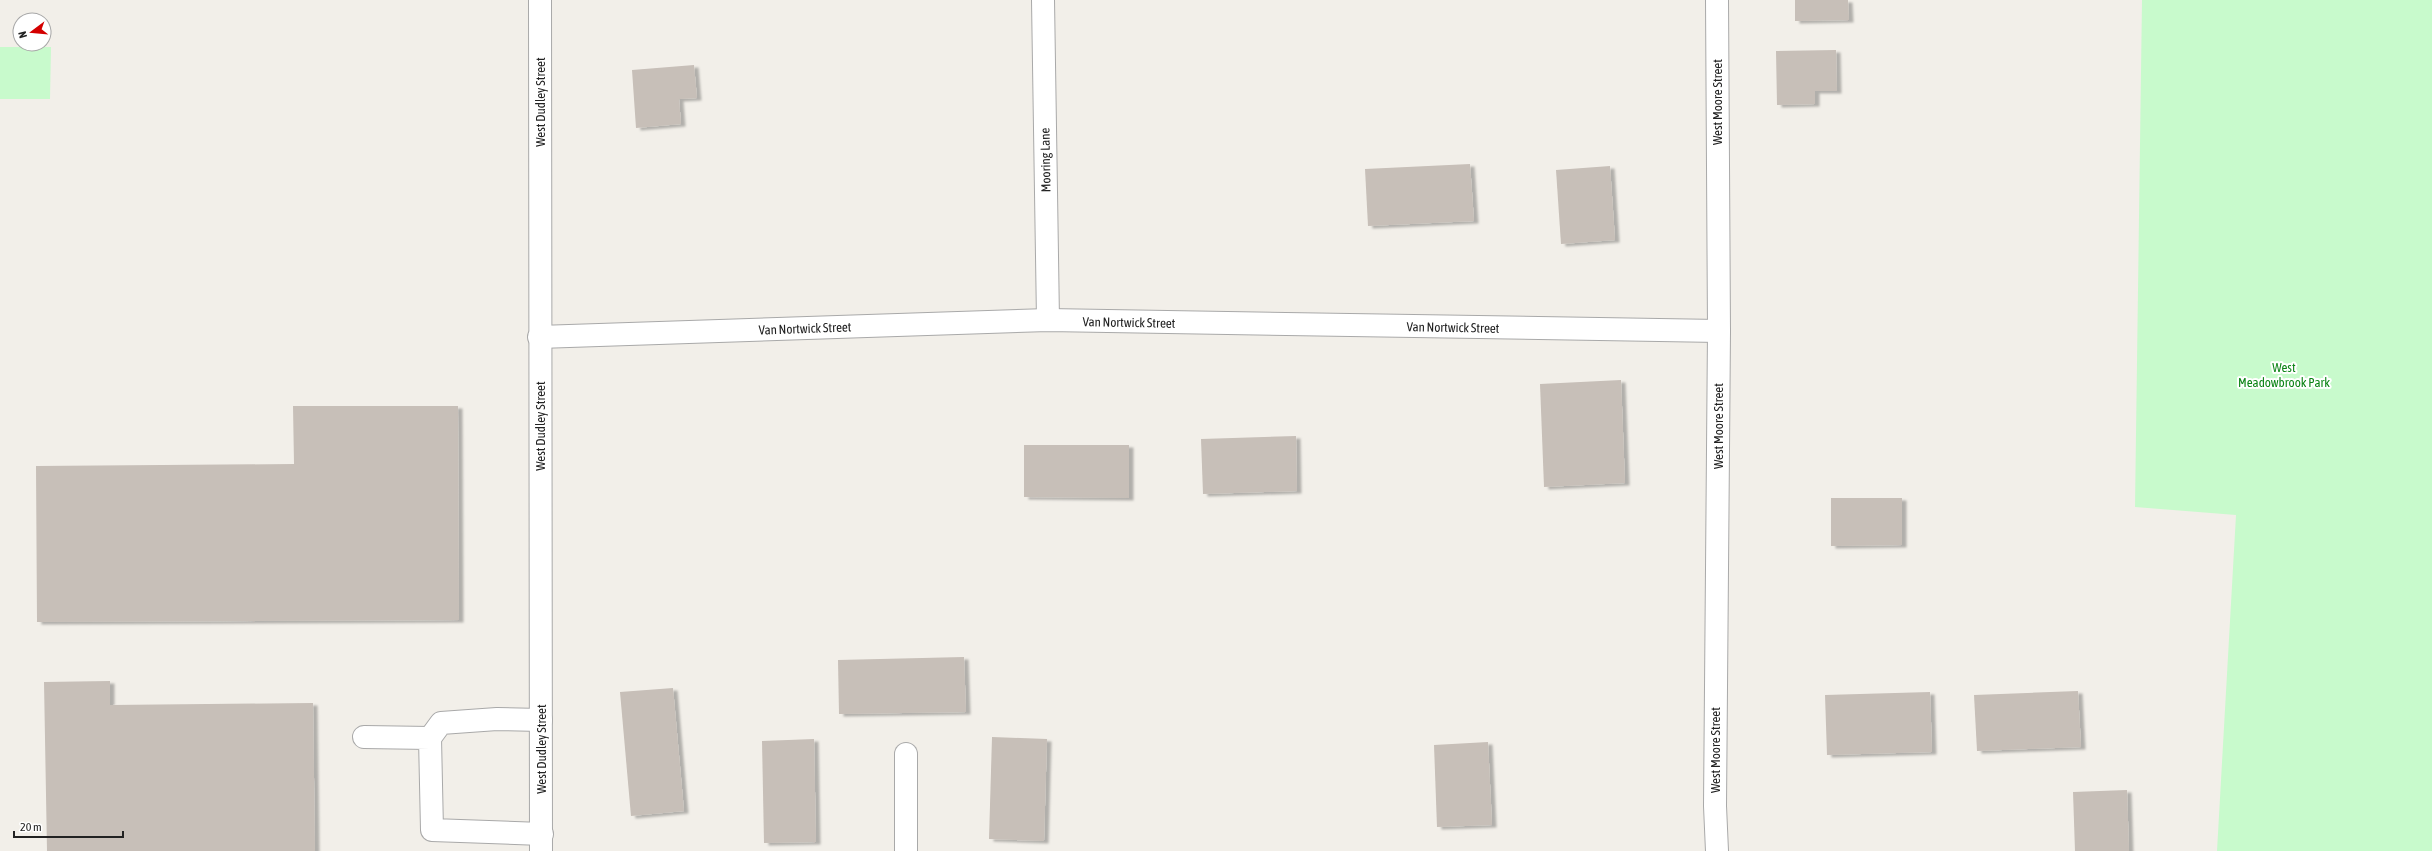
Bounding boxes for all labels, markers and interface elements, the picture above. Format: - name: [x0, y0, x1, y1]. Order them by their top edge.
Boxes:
- north arrow: [12, 12, 52, 52]
- text: N: [16, 30, 29, 40]
- street label: West Dudley Street: [533, 57, 548, 147]
- street label: West Moore Street: [1710, 59, 1725, 145]
- street label: Mooring Lane: [1037, 127, 1054, 192]
- street label: Van Nortwick Street: [1082, 314, 1176, 331]
- street label: Van Nortwick Street: [758, 319, 852, 338]
- street label: Van Nortwick Street: [1406, 319, 1500, 336]
- park label: West Meadowbrook Park: [2238, 360, 2330, 390]
- street label: West Dudley Street: [533, 381, 548, 471]
- street label: West Moore Street: [1711, 383, 1726, 469]
- street label: West Dudley Street: [534, 704, 549, 794]
- street label: West Moore Street: [1708, 707, 1723, 793]
- scale bar: [14, 813, 123, 839]
- text: 20 m: [20, 820, 42, 834]

